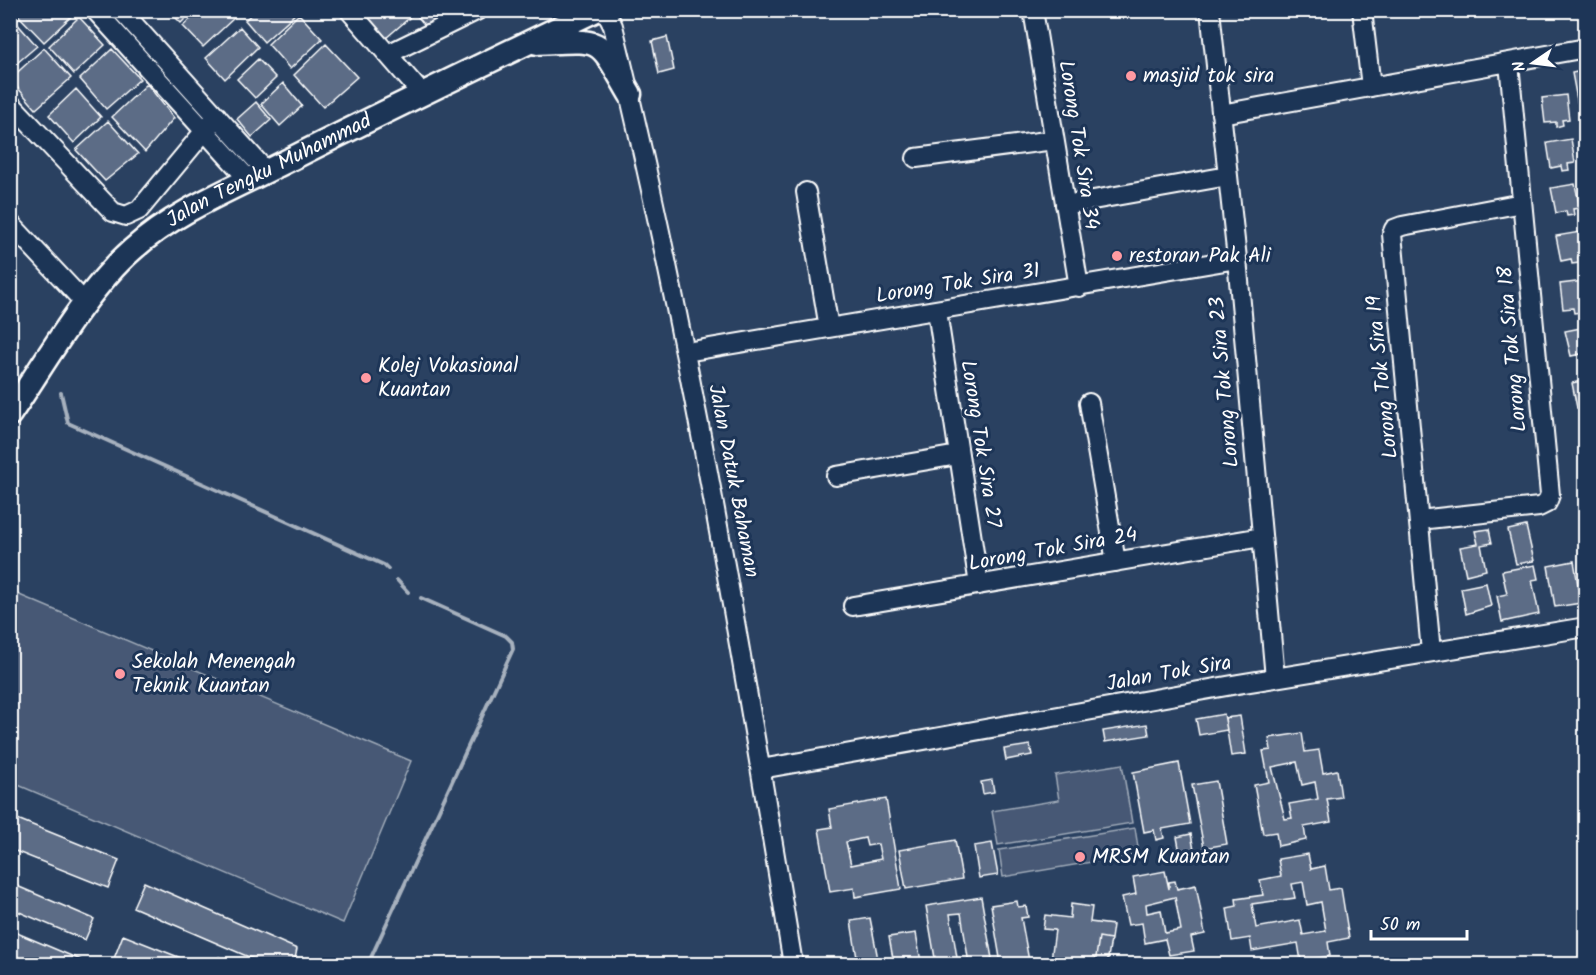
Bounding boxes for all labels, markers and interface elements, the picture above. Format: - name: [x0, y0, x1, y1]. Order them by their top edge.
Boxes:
- north arrow: [1503, 33, 1563, 93]
- street label: Lorong Tok Sira 34: [1048, 58, 1108, 232]
- text: N: [1507, 58, 1533, 74]
- place label: masjid tok sira: [1143, 60, 1274, 93]
- marker: masjid tok sira: [1124, 69, 1138, 83]
- street label: Jalan Tengku Muhammad: [160, 104, 378, 236]
- place label: restoran Pak Ali: [1129, 240, 1272, 273]
- marker: restoran Pak Ali: [1110, 249, 1124, 263]
- street label: Lorong Tok Sira 31: [873, 255, 1043, 313]
- street label: Lorong Tok Sira 18: [1489, 264, 1537, 433]
- street label: Lorong Tok Sira 19: [1358, 294, 1408, 460]
- street label: Lorong Tok Sira 23: [1201, 295, 1249, 469]
- place label: Kolej Vokasional Kuantan: [378, 350, 518, 407]
- street label: Lorong Tok Sira 27: [950, 358, 1010, 531]
- marker: Kolej Vokasional Kuantan: [359, 371, 373, 385]
- street label: Jalan Datuk Bahaman: [698, 382, 768, 580]
- street label: Lorong Tok Sira 24: [966, 519, 1140, 581]
- place label: Sekolah Menengah Teknik Kuantan: [132, 646, 296, 703]
- street label: Jalan Tok Sira: [1104, 647, 1234, 701]
- marker: Sekolah Menengah Teknik Kuantan: [113, 667, 127, 681]
- place label: MRSM Kuantan: [1092, 841, 1230, 874]
- marker: MRSM Kuantan: [1073, 850, 1087, 864]
- scale bar: [1371, 903, 1467, 941]
- text: 50 m: [1380, 911, 1420, 940]

